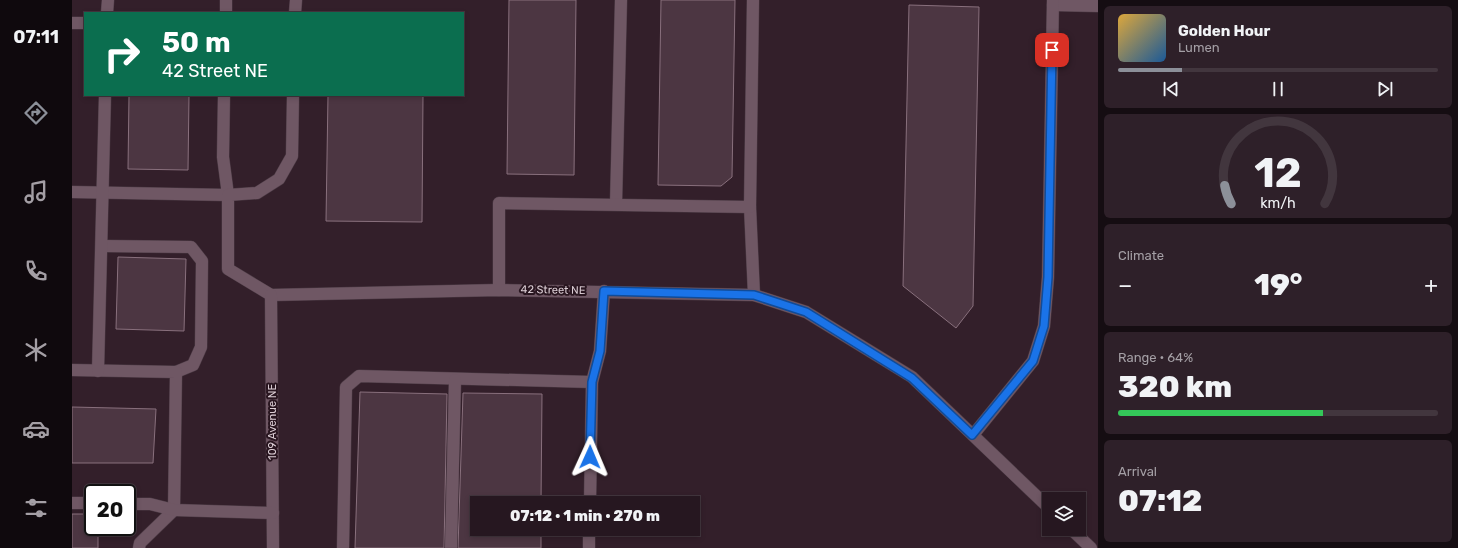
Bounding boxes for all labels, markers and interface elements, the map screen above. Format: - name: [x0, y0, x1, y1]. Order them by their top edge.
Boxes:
- text: Golden Hour: [1178, 22, 1270, 40]
- text: 07:11: [13, 26, 59, 48]
- text: 50 m: [162, 26, 231, 59]
- icon: right: [96, 28, 148, 80]
- pin: [1035, 33, 1069, 67]
- icon: arrive: [1041, 39, 1063, 61]
- text: Lumen: [1178, 40, 1220, 55]
- text: 42 Street NE: [162, 60, 268, 82]
- icon: previous: [1160, 78, 1182, 100]
- icon: pause: [1267, 78, 1289, 100]
- icon: next: [1374, 78, 1396, 100]
- icon: directions: [22, 99, 50, 127]
- text: 12: [1254, 148, 1302, 197]
- icon: music: [22, 178, 50, 206]
- text: km/h: [1260, 195, 1296, 212]
- text: Climate: [1118, 248, 1164, 263]
- icon: phone: [22, 257, 50, 285]
- text: 19°: [1254, 267, 1302, 303]
- text: −: [1118, 272, 1132, 299]
- text: +: [1424, 272, 1438, 299]
- street label: 42 Street NE: [520, 283, 586, 297]
- icon: climate: [22, 336, 50, 364]
- text: Range · 64%: [1118, 350, 1193, 365]
- text: 320 km: [1118, 369, 1232, 405]
- street label: 109 Avenue NE: [266, 384, 279, 460]
- icon: car: [22, 415, 50, 443]
- position arrow: [569, 436, 611, 478]
- text: Arrival: [1118, 464, 1157, 479]
- text: 07:12: [1118, 483, 1202, 519]
- speed limit sign: 20: [84, 484, 136, 536]
- map controls: [1042, 492, 1086, 536]
- button: layers: [1042, 492, 1086, 536]
- icon: filters: [22, 494, 50, 522]
- text: 07:12 · 1 min · 270 m: [510, 507, 660, 525]

